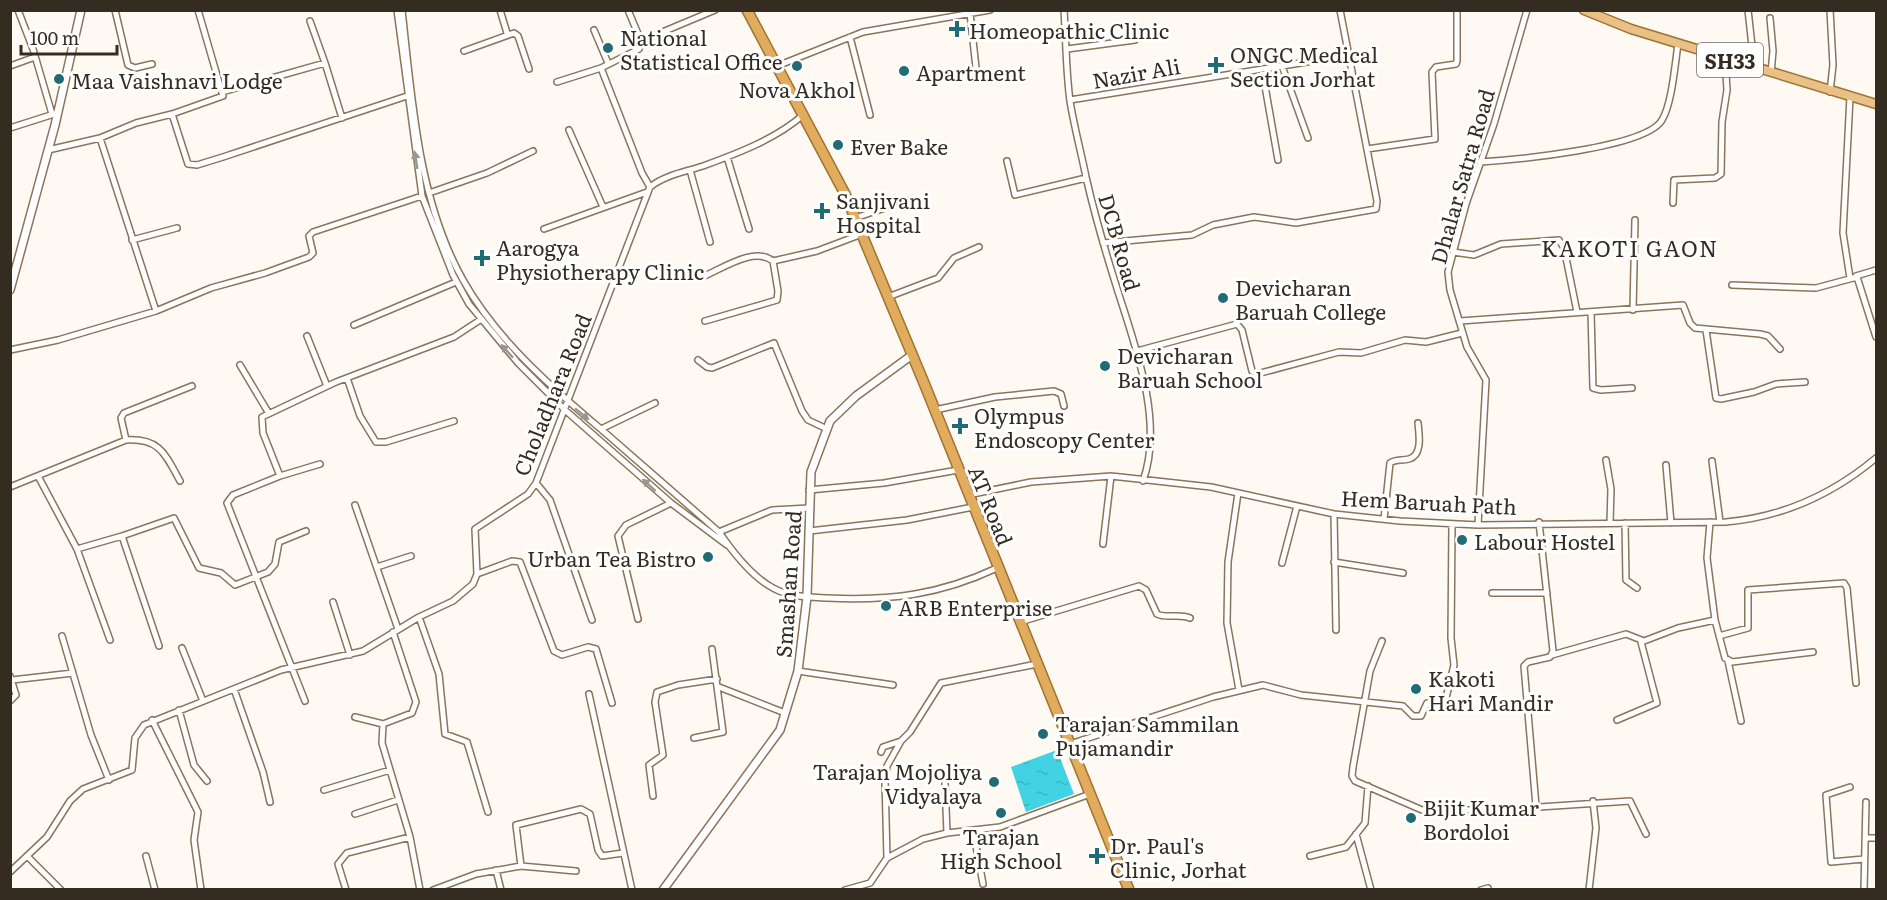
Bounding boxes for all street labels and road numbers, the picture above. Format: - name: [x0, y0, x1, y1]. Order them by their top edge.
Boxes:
- road number: SH33: [1697, 43, 1763, 77]
- street label: Nazir Ali: [1090, 49, 1182, 95]
- street label: Dhalar Satra Road: [1421, 85, 1501, 267]
- street label: DCB Road: [1092, 190, 1150, 294]
- street label: Choladhara Road: [504, 308, 598, 480]
- street label: AT Road: [962, 460, 1022, 550]
- street label: Hem Baruah Path: [1340, 481, 1518, 521]
- street label: Smashan Road: [766, 509, 808, 659]

